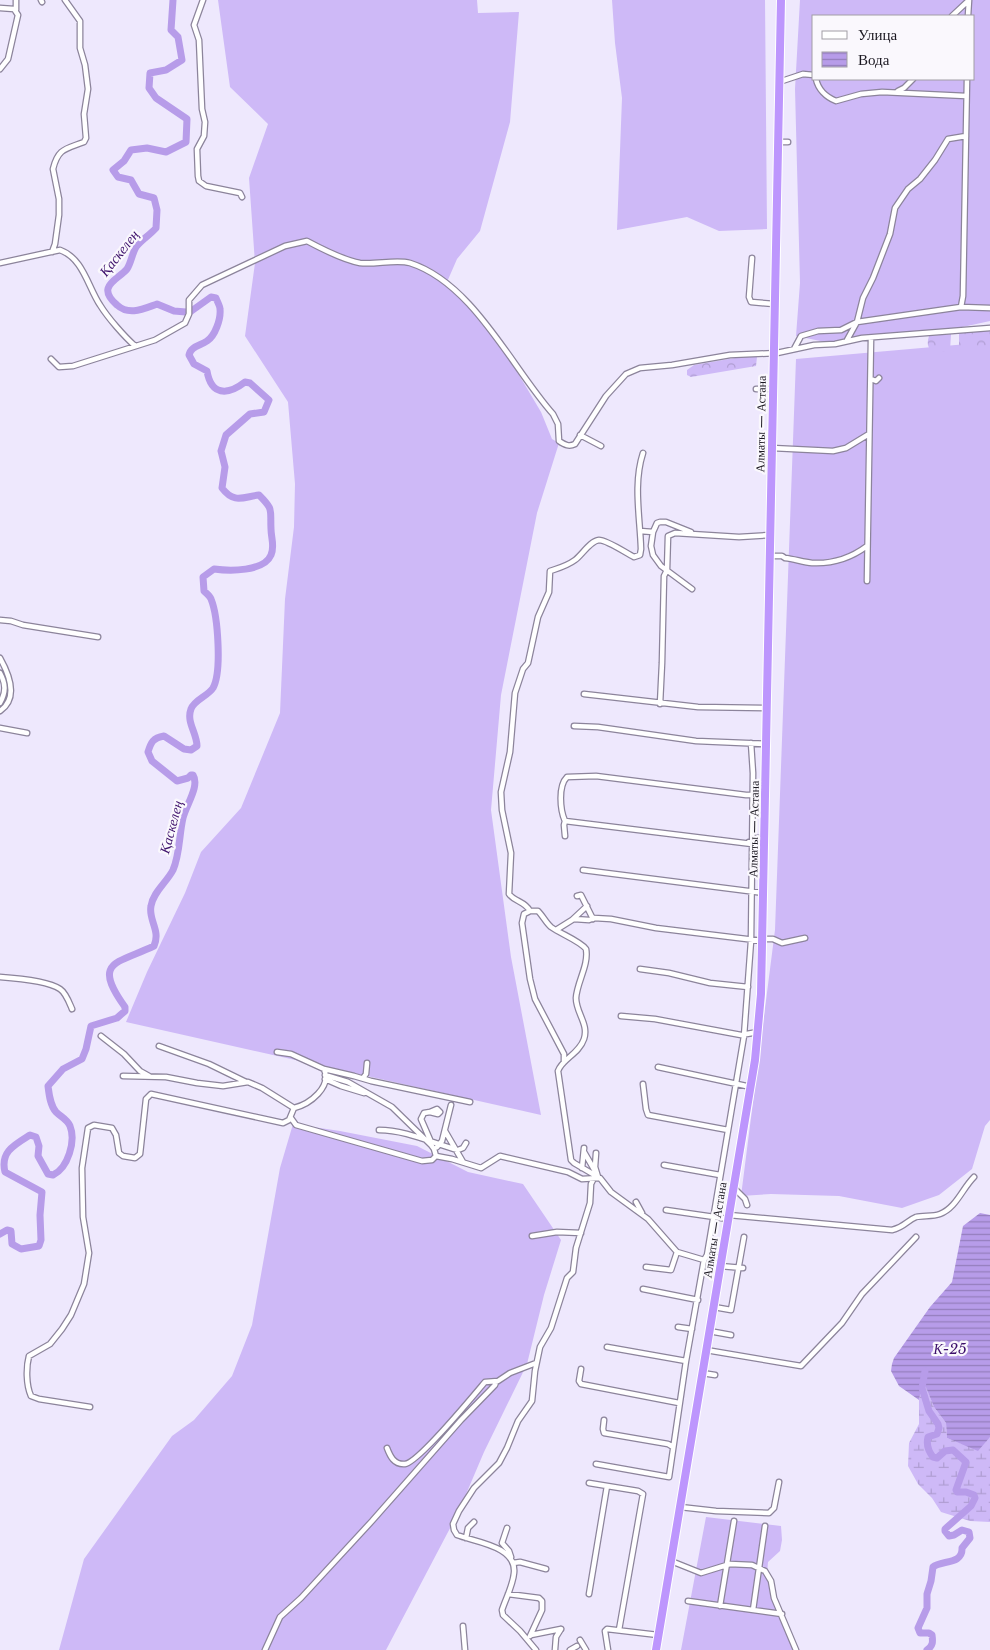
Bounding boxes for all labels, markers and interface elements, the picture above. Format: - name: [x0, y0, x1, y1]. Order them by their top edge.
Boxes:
- legend: [812, 15, 975, 80]
- text: Улица: [858, 25, 897, 44]
- text: Вода: [858, 50, 890, 69]
- water label: Қаскелең: [95, 226, 143, 281]
- street label: Алматы — Астана: [752, 375, 769, 473]
- street label: Алматы — Астана: [745, 780, 762, 878]
- water label: Қаскелең: [155, 798, 187, 856]
- street label: Алматы — Астана: [700, 1180, 730, 1279]
- water label: К-25: [932, 1340, 967, 1358]

